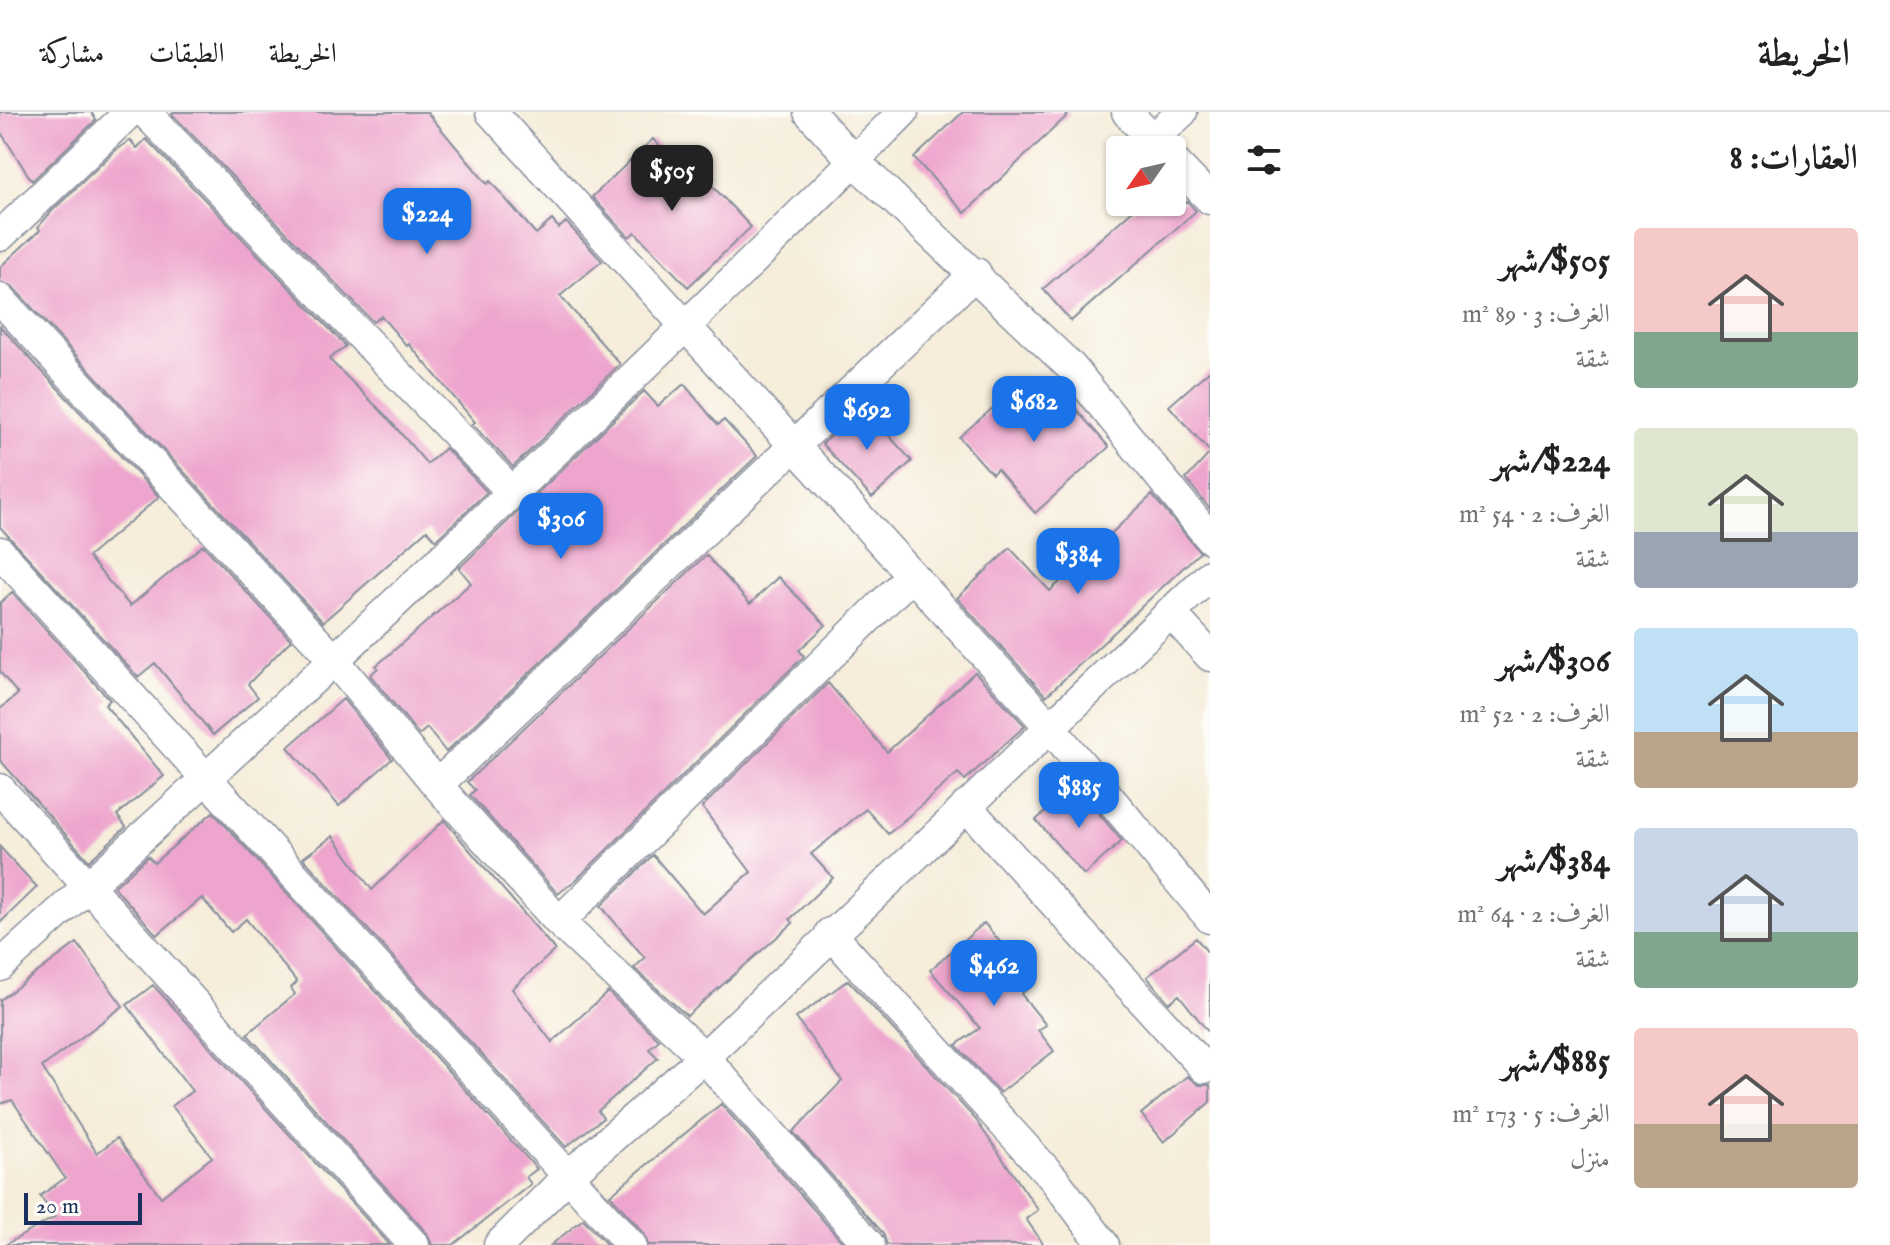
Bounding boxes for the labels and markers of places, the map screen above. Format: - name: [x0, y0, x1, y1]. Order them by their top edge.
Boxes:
- pin: $505: [625, 145, 719, 213]
- pin: $224: [380, 188, 474, 256]
- pin: $682: [987, 376, 1081, 444]
- pin: $692: [820, 384, 914, 452]
- pin: $306: [514, 493, 608, 561]
- pin: $384: [1031, 528, 1125, 596]
- pin: $885: [1032, 762, 1126, 830]
- pin: $462: [947, 940, 1041, 1008]

